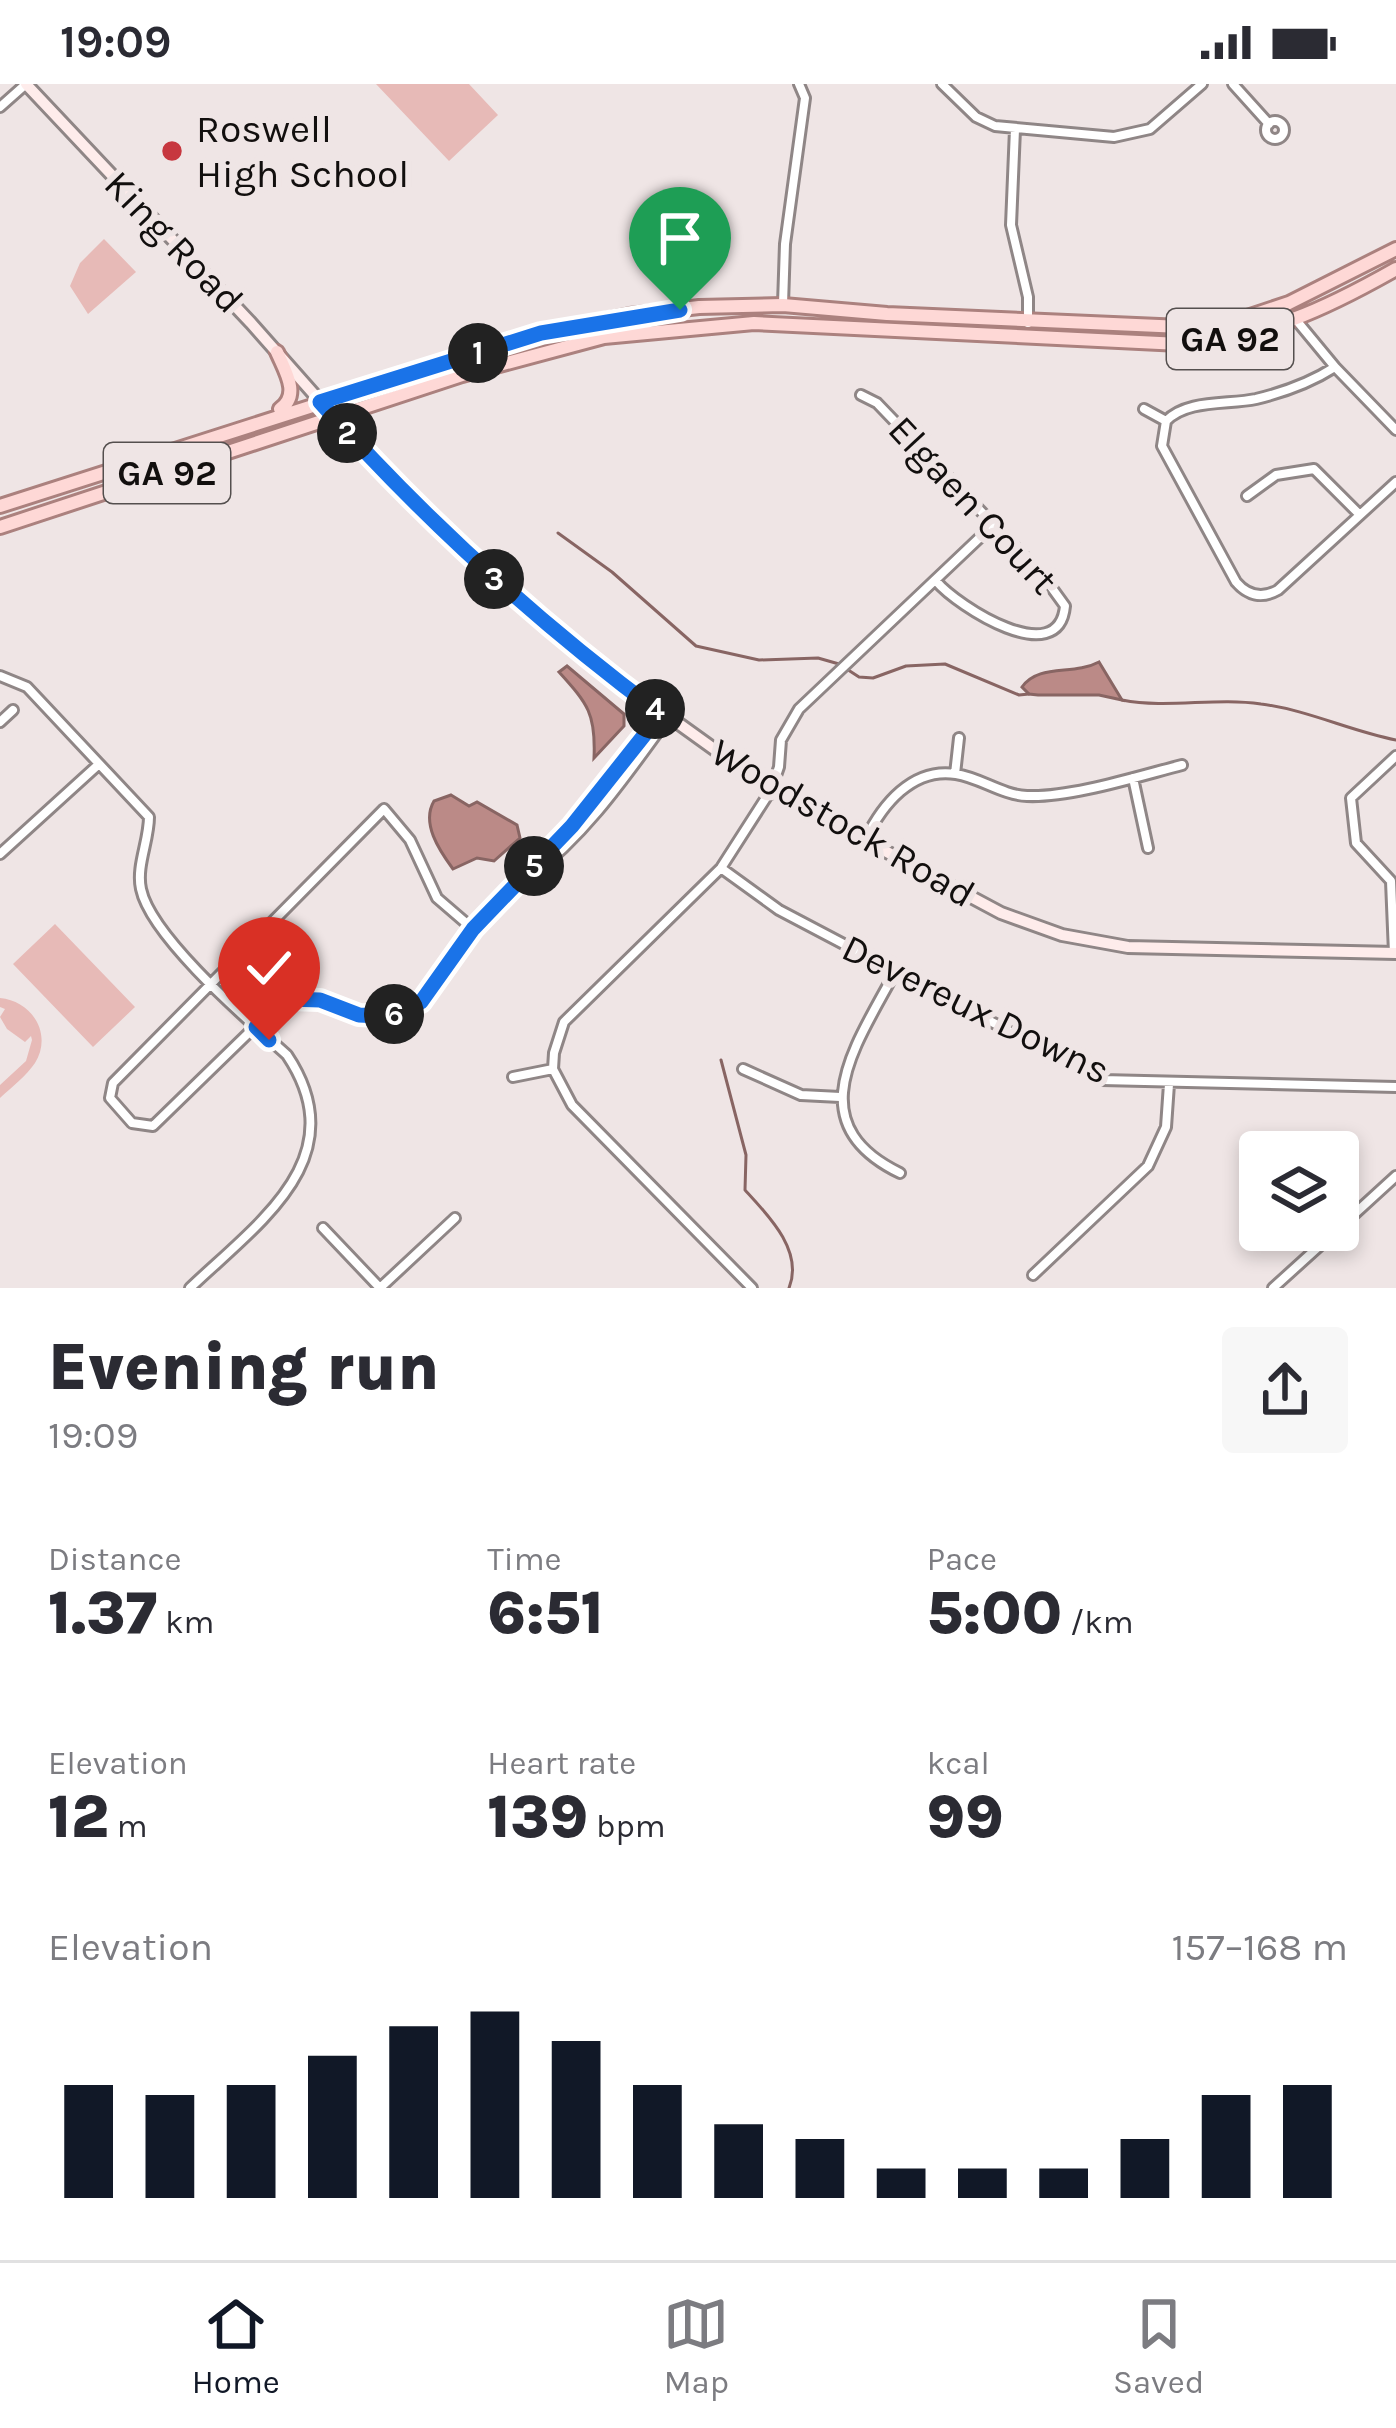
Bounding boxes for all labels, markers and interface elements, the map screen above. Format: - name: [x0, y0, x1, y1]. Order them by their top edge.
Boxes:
- text: 19:09: [60, 16, 172, 68]
- place label: Roswell High School: [196, 106, 409, 197]
- marker: Roswell High School: [159, 138, 185, 164]
- street label: King Road: [95, 161, 253, 323]
- pin: [629, 187, 731, 310]
- icon: arrive: [647, 205, 713, 271]
- road number: GA 92: [1167, 309, 1293, 369]
- pin: 1: [448, 323, 508, 383]
- text: 1: [472, 334, 484, 372]
- pin: 2: [317, 403, 377, 463]
- street label: Elgaen Court: [879, 406, 1067, 604]
- text: 2: [337, 414, 357, 452]
- road number: GA 92: [104, 443, 230, 503]
- pin: 3: [464, 549, 524, 609]
- text: 3: [484, 560, 504, 598]
- pin: 4: [625, 679, 685, 739]
- text: 4: [645, 690, 665, 728]
- street label: Woodstock Road: [703, 729, 983, 917]
- pin: 5: [504, 836, 564, 896]
- text: 5: [524, 847, 544, 885]
- pin: [218, 917, 320, 1040]
- street label: Devereux Downs: [835, 924, 1117, 1094]
- icon: check: [236, 935, 302, 1001]
- pin: 6: [364, 984, 424, 1044]
- text: 6: [384, 995, 404, 1033]
- map controls: [1239, 1131, 1359, 1251]
- button: layers: [1239, 1131, 1359, 1251]
- button: share: [1222, 1327, 1348, 1453]
- text: Evening run: [48, 1328, 439, 1406]
- text: 19:09: [48, 1412, 138, 1458]
- text: Distance: [48, 1540, 181, 1578]
- text: Time: [487, 1540, 562, 1578]
- text: Pace: [927, 1540, 997, 1578]
- text: 1.37: [48, 1578, 157, 1648]
- text: 6:51: [487, 1578, 604, 1648]
- text: 5:00: [927, 1578, 1062, 1648]
- text: km: [157, 1603, 214, 1641]
- text: /km: [1062, 1603, 1134, 1641]
- text: Elevation: [48, 1744, 188, 1782]
- text: Heart rate: [487, 1744, 636, 1782]
- text: kcal: [927, 1744, 990, 1782]
- text: 12: [48, 1782, 109, 1852]
- text: 139: [487, 1782, 588, 1852]
- text: 99: [927, 1782, 1004, 1852]
- text: m: [109, 1807, 148, 1845]
- text: bpm: [588, 1807, 666, 1845]
- text: Elevation: [48, 1924, 213, 1970]
- text: 157–168 m: [1171, 1924, 1348, 1970]
- tab: Home: [192, 2291, 280, 2401]
- tab: Map: [663, 2291, 729, 2401]
- tab: Saved: [1113, 2291, 1204, 2401]

